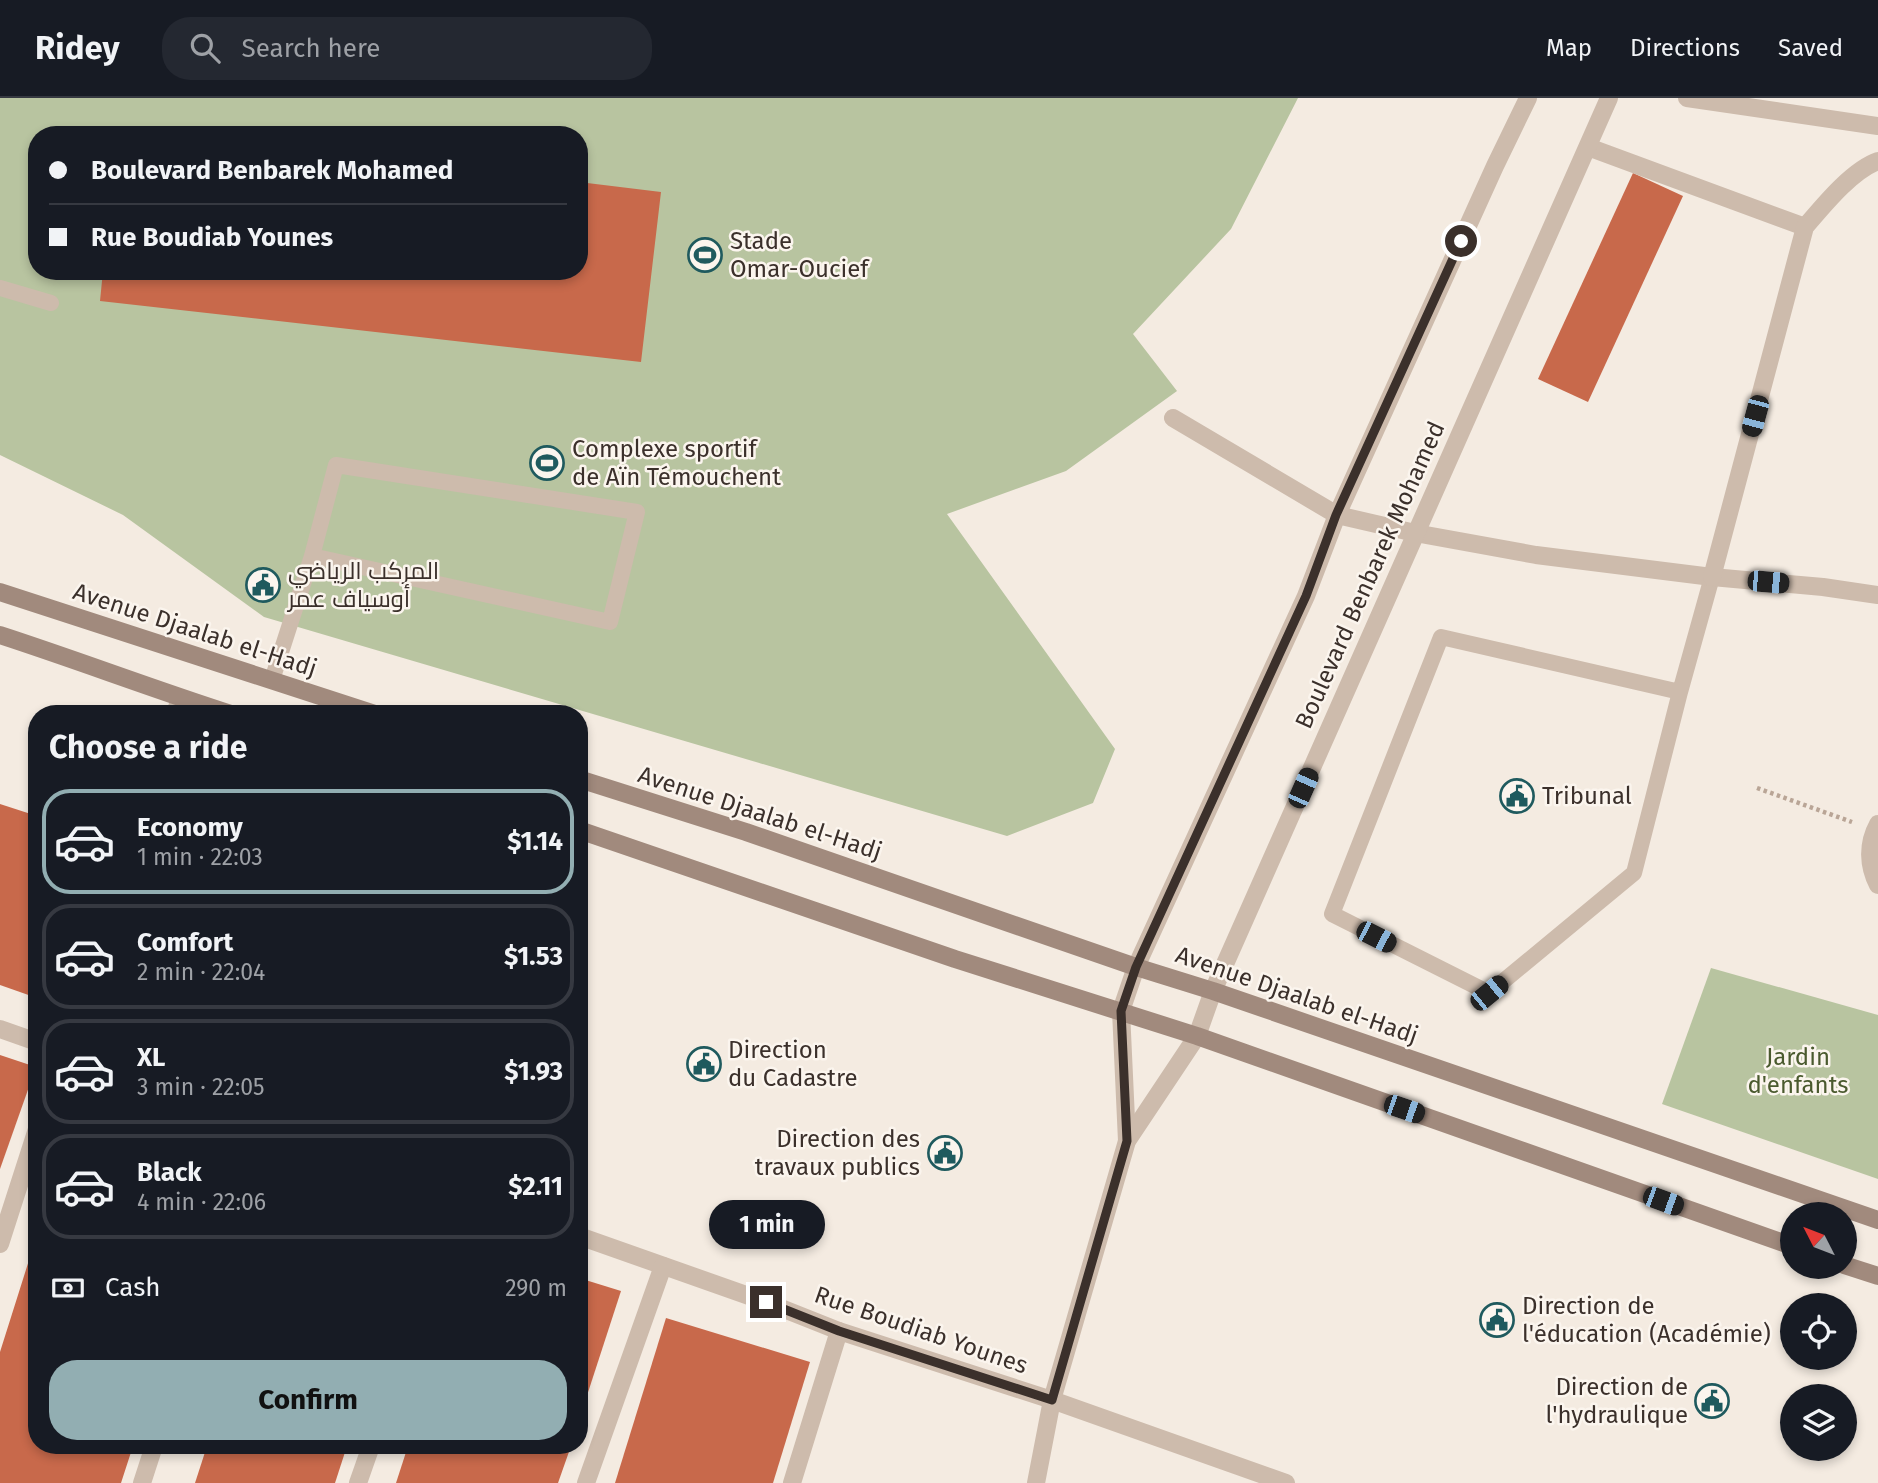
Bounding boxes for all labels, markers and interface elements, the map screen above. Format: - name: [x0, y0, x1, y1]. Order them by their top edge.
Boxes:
- search box: [162, 17, 652, 80]
- text: Ridey: [35, 28, 120, 68]
- icon: search: [186, 29, 224, 67]
- text: Search here: [242, 33, 380, 64]
- text: Map: [1546, 34, 1592, 62]
- text: Directions: [1630, 34, 1740, 62]
- text: Saved: [1778, 34, 1843, 62]
- text: Boulevard Benbarek Mohamed: [91, 155, 453, 186]
- text: Rue Boudiab Younes: [91, 222, 333, 253]
- route start: [1445, 225, 1477, 257]
- place label: Stade Omar-Oucief: [730, 227, 870, 283]
- sports icon: Stade Omar-Oucief: [686, 236, 724, 274]
- car: [1740, 393, 1771, 439]
- street label: Boulevard Benbarek Mohamed: [1289, 417, 1451, 733]
- place label: Complexe sportif de Aïn Témouchent: [572, 435, 781, 491]
- sports icon: Complexe sportif de Aïn Témouchent: [528, 444, 566, 482]
- place label: المركب الرياضي أوسياف عمر: [286, 557, 439, 613]
- public building icon: المركب الرياضي أوسياف عمر: [244, 566, 282, 604]
- car: [1747, 570, 1790, 594]
- street label: Avenue Djaalab el-Hadj: [70, 577, 320, 683]
- text: Choose a ride: [49, 728, 247, 766]
- street label: Avenue Djaalab el-Hadj: [635, 760, 885, 866]
- car: [1285, 765, 1322, 811]
- public building icon: Tribunal: [1498, 777, 1536, 815]
- place label: Tribunal: [1542, 782, 1632, 810]
- icon: car: [53, 810, 116, 873]
- text: Economy: [137, 812, 243, 843]
- text: $1.14: [507, 826, 563, 857]
- text: 1 min · 22:03: [137, 843, 263, 871]
- car: [1353, 918, 1400, 956]
- icon: car: [53, 925, 116, 988]
- text: Comfort: [137, 927, 233, 958]
- street label: Avenue Djaalab el-Hadj: [1172, 940, 1422, 1050]
- text: $1.53: [504, 941, 563, 972]
- text: 2 min · 22:04: [137, 958, 265, 986]
- car: [1467, 972, 1512, 1014]
- place label: Direction du Cadastre: [728, 1036, 858, 1092]
- icon: car: [53, 1040, 116, 1103]
- text: XL: [137, 1042, 165, 1073]
- park label: Jardin d'enfants: [1747, 1043, 1849, 1099]
- public building icon: Direction du Cadastre: [685, 1045, 723, 1083]
- text: $1.93: [504, 1056, 563, 1087]
- text: 3 min · 22:05: [137, 1073, 265, 1101]
- car: [1381, 1092, 1428, 1126]
- place label: Direction des travaux publics: [755, 1125, 920, 1181]
- public building icon: Direction des travaux publics: [926, 1134, 964, 1172]
- icon: car: [53, 1155, 116, 1218]
- text: Black: [137, 1157, 202, 1188]
- text: $2.11: [508, 1171, 563, 1202]
- car: [1640, 1184, 1687, 1218]
- text: 4 min · 22:06: [137, 1188, 266, 1216]
- callout: 1 min: [708, 1200, 824, 1250]
- north arrow: [1780, 1202, 1857, 1279]
- map controls: [1780, 1202, 1857, 1461]
- text: 1 min: [739, 1210, 795, 1238]
- icon: cash: [49, 1269, 87, 1307]
- text: Cash: [105, 1272, 161, 1303]
- text: 290 m: [505, 1274, 567, 1302]
- street label: Rue Boudiab Younes: [811, 1280, 1031, 1380]
- route end: [750, 1286, 782, 1318]
- place label: Direction de l'éducation (Académie): [1522, 1292, 1771, 1348]
- button: locate: [1780, 1293, 1857, 1370]
- public building icon: Direction de l'éducation (Académie): [1478, 1301, 1516, 1339]
- button: Confirm: [49, 1360, 567, 1440]
- place label: Direction de l'hydraulique: [1545, 1373, 1688, 1429]
- public building icon: Direction de l'hydraulique: [1693, 1382, 1731, 1420]
- button: layers: [1780, 1384, 1857, 1461]

